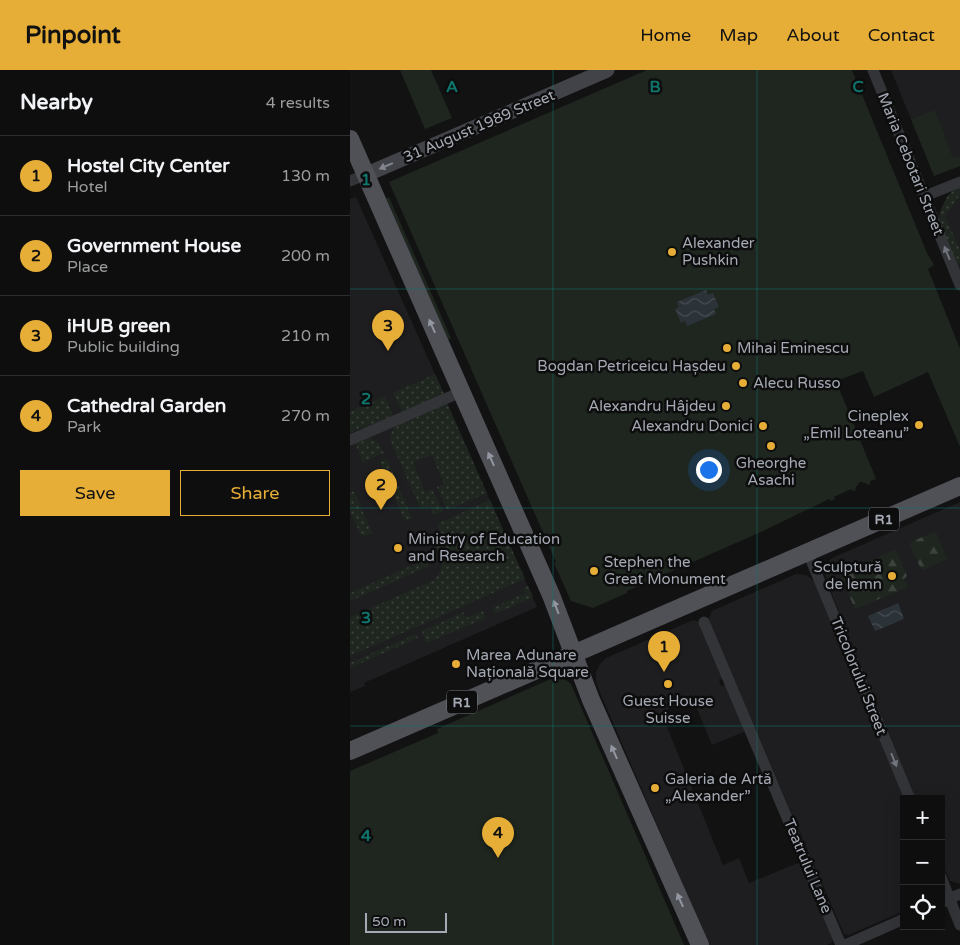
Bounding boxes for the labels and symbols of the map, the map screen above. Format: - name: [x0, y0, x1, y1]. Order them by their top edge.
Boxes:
- text: B: [649, 77, 661, 97]
- text: C: [852, 77, 864, 97]
- street label: 31 August 1989 Street: [401, 86, 557, 166]
- street label: Maria Cebotari Street: [874, 90, 948, 238]
- one-way arrow: [379, 162, 393, 170]
- text: 1: [361, 170, 371, 190]
- place label: Alexander Pushkin: [682, 234, 755, 269]
- one-way arrow: [943, 245, 951, 260]
- marker: Alexander Pushkin: [666, 246, 678, 258]
- pin: 3: [372, 310, 404, 351]
- one-way arrow: [428, 319, 436, 333]
- place label: Mihai Eminescu: [737, 339, 849, 357]
- marker: Mihai Eminescu: [721, 342, 733, 354]
- place label: Bogdan Petriceicu Hașdeu: [537, 357, 726, 375]
- marker: Bogdan Petriceicu Hașdeu: [730, 360, 742, 372]
- place label: Alecu Russo: [753, 374, 841, 392]
- marker: Alecu Russo: [737, 377, 749, 389]
- text: 2: [361, 389, 371, 409]
- place label: Alexandru Hâjdeu: [588, 397, 716, 415]
- marker: Alexandru Hâjdeu: [720, 400, 732, 412]
- place label: Cineplex „Emil Loteanu”: [803, 407, 909, 442]
- place label: Alexandru Donici: [631, 417, 753, 435]
- marker: Cineplex „Emil Loteanu”: [913, 419, 925, 431]
- marker: Alexandru Donici: [757, 420, 769, 432]
- marker: Gheorghe Asachi: [765, 440, 777, 452]
- one-way arrow: [487, 452, 495, 466]
- place label: Gheorghe Asachi: [736, 454, 806, 489]
- your location: [696, 457, 722, 483]
- pin: 2: [365, 469, 397, 510]
- road number: R1: [869, 508, 899, 530]
- place label: Ministry of Education and Research: [408, 530, 560, 565]
- marker: Ministry of Education and Research: [392, 542, 404, 554]
- place label: Stephen the Great Monument: [604, 553, 726, 588]
- place label: Sculptură de lemn: [813, 558, 882, 593]
- marker: Stephen the Great Monument: [588, 565, 600, 577]
- marker: Sculptură de lemn: [886, 570, 898, 582]
- one-way arrow: [552, 600, 559, 615]
- text: 3: [361, 608, 371, 628]
- street label: Tricolorului Street: [827, 614, 891, 738]
- pin: 1: [648, 631, 680, 672]
- place label: Marea Adunare Națională Square: [466, 646, 589, 681]
- marker: Marea Adunare Națională Square: [450, 658, 462, 670]
- marker: Guest House Suisse: [662, 678, 674, 690]
- road number: R1: [447, 690, 477, 714]
- place label: Guest House Suisse: [623, 692, 713, 727]
- one-way arrow: [610, 745, 618, 759]
- one-way arrow: [891, 752, 898, 767]
- place label: Galeria de Artă „Alexander”: [665, 770, 772, 805]
- marker: Galeria de Artă „Alexander”: [649, 782, 661, 794]
- street label: Teatrului Lane: [780, 816, 836, 916]
- pin: 4: [482, 817, 514, 858]
- text: 4: [361, 826, 371, 846]
- one-way arrow: [676, 893, 684, 907]
- scale bar: [365, 910, 448, 933]

